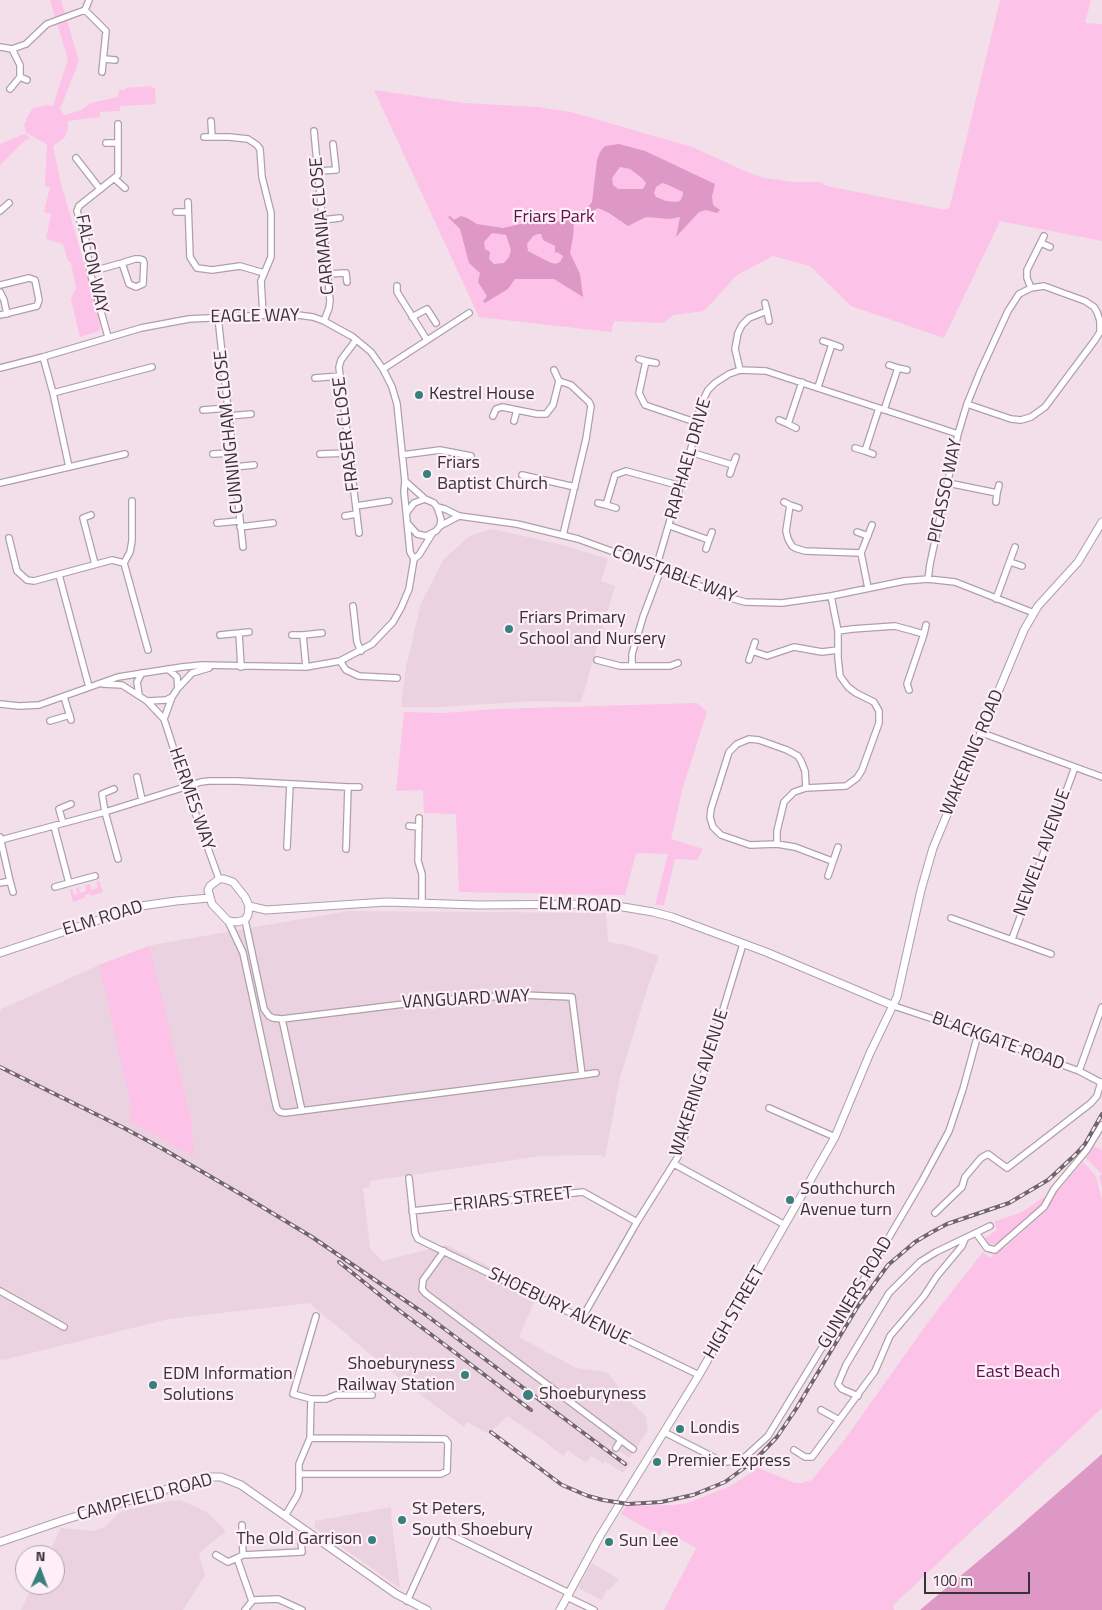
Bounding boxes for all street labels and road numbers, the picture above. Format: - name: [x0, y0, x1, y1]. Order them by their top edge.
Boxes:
- street label: CARMANIA CLOSE: [306, 156, 340, 296]
- street label: FALCON WAY: [70, 213, 112, 315]
- street label: EAGLE WAY: [210, 305, 300, 329]
- street label: CUNNINGHAM CLOSE: [211, 349, 249, 515]
- street label: FRASER CLOSE: [329, 375, 365, 493]
- street label: RAPHAEL DRIVE: [661, 396, 717, 522]
- street label: PICASSO WAY: [924, 437, 968, 545]
- street label: CONSTABLE WAY: [609, 541, 739, 609]
- street label: WAKERING ROAD: [937, 687, 1009, 819]
- street label: HERMES WAY: [163, 745, 219, 853]
- street label: NEWELL AVENUE: [1010, 787, 1076, 919]
- street label: ELM ROAD: [538, 894, 622, 918]
- street label: ELM ROAD: [60, 897, 146, 941]
- street label: VANGUARD WAY: [402, 986, 530, 1014]
- street label: WAKERING AVENUE: [666, 1007, 734, 1159]
- street label: BLACKGATE ROAD: [929, 1008, 1067, 1076]
- street label: FRIARS STREET: [452, 1183, 574, 1217]
- street label: GUNNERS ROAD: [814, 1233, 898, 1353]
- street label: SHOEBURY AVENUE: [485, 1263, 633, 1351]
- street label: HIGH STREET: [700, 1263, 770, 1363]
- street label: CAMPFIELD ROAD: [75, 1470, 215, 1526]

